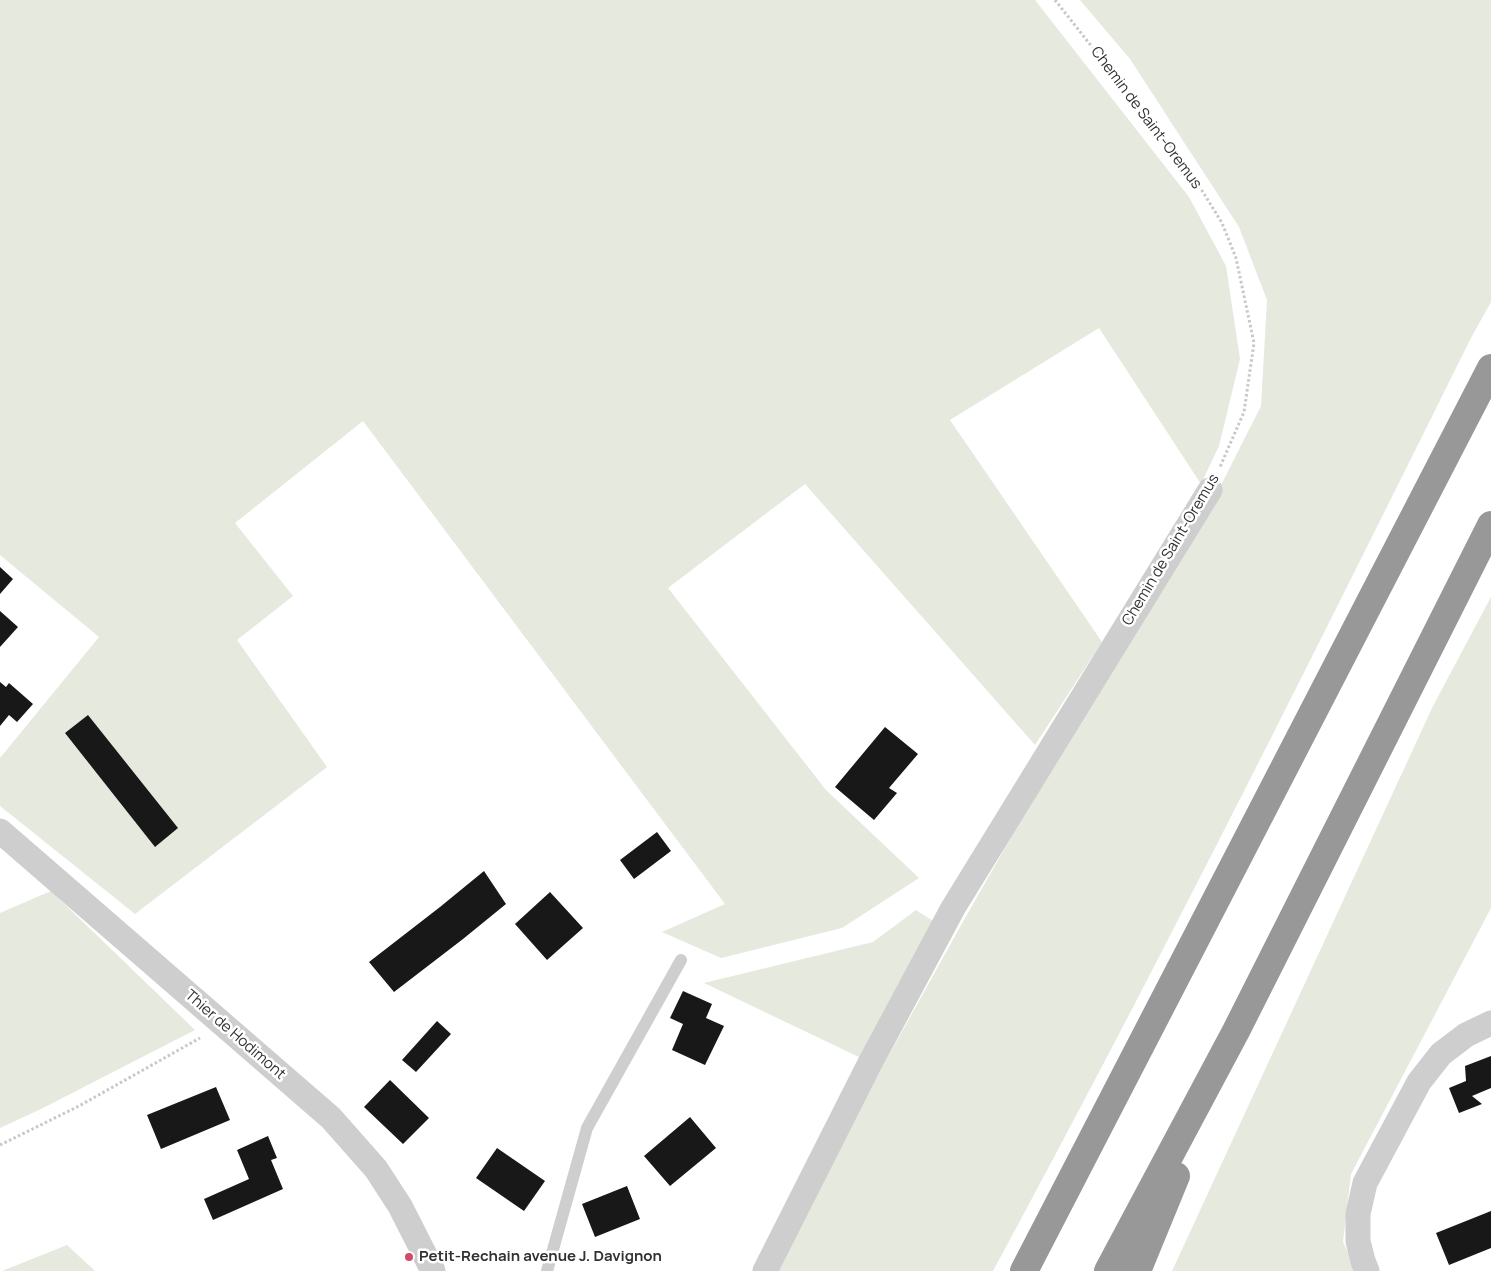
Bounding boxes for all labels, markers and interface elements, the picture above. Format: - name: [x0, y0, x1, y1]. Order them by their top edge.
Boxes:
- street label: Chemin de Saint-Oremus: [1087, 43, 1205, 193]
- street label: Chemin de Saint-Oremus: [1119, 471, 1223, 629]
- street label: Thier de Hodimont: [181, 986, 289, 1084]
- place label: Petit-Rechain avenue J. Davignon: [419, 1248, 662, 1266]
- marker: Petit-Rechain avenue J. Davignon: [403, 1251, 415, 1263]

